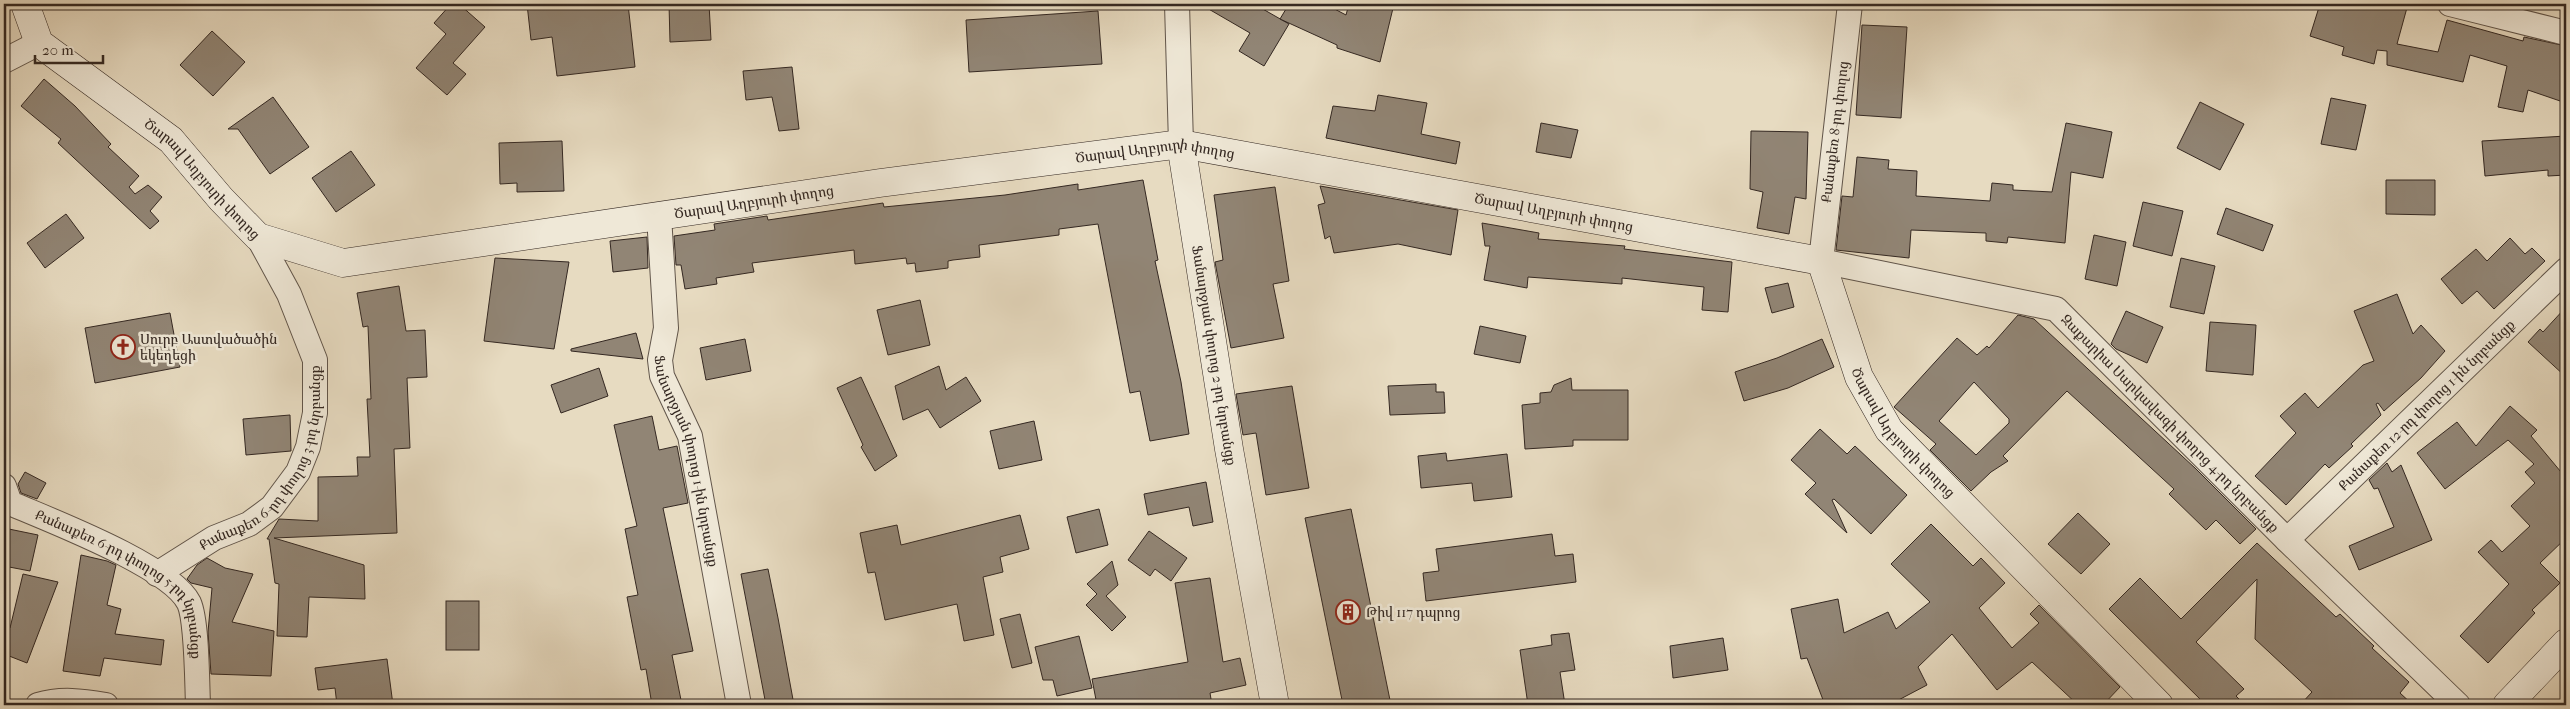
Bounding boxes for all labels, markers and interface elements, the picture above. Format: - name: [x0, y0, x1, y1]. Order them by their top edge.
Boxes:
- scale bar: [35, 32, 102, 64]
- text: 20 m: [42, 41, 74, 59]
- street label: Քանաքեռ 8-րդ փողոց: [1818, 60, 1852, 204]
- street label: Ծարավ Աղբյուրի փողոց: [141, 115, 264, 243]
- street label: Ծարավ Աղբյուրի փողոց: [1074, 136, 1236, 166]
- street label: Ծարավ Աղբյուրի փողոց: [673, 181, 835, 222]
- street label: Ծարավ Աղբյուրի փողոց: [1473, 189, 1635, 235]
- street label: Ֆանարջյան փողոց 2-րդ նրբանցք: [1189, 244, 1240, 467]
- street label: Զաքարիա Սարկավագի փողոց 4-րդ նրբանցք: [2058, 311, 2283, 536]
- street label: Քանաքեռ 12-րդ փողոց 1-ին նրբանցք: [2335, 316, 2518, 494]
- place label: Սուրբ Աստվածածին եկեղեցի: [140, 331, 277, 364]
- church icon: Սուրբ Աստվածածին եկեղեցի: [110, 334, 136, 360]
- street label: Ֆանարջյան փողոց 1-ին նրբանցք: [651, 354, 722, 568]
- street label: Քանաքեռ 6-րդ փողոց 3-րդ նրբանցք: [196, 365, 324, 554]
- street label: Ծարավ Աղբյուրի փողոց: [1848, 366, 1959, 501]
- street label: Քանաքեռ 6-րդ փողոց 5-րդ նրբանցք: [33, 506, 205, 659]
- building icon: Թիվ 117 դպրոց: [1335, 599, 1361, 625]
- place label: Թիվ 117 դպրոց: [1366, 604, 1460, 621]

